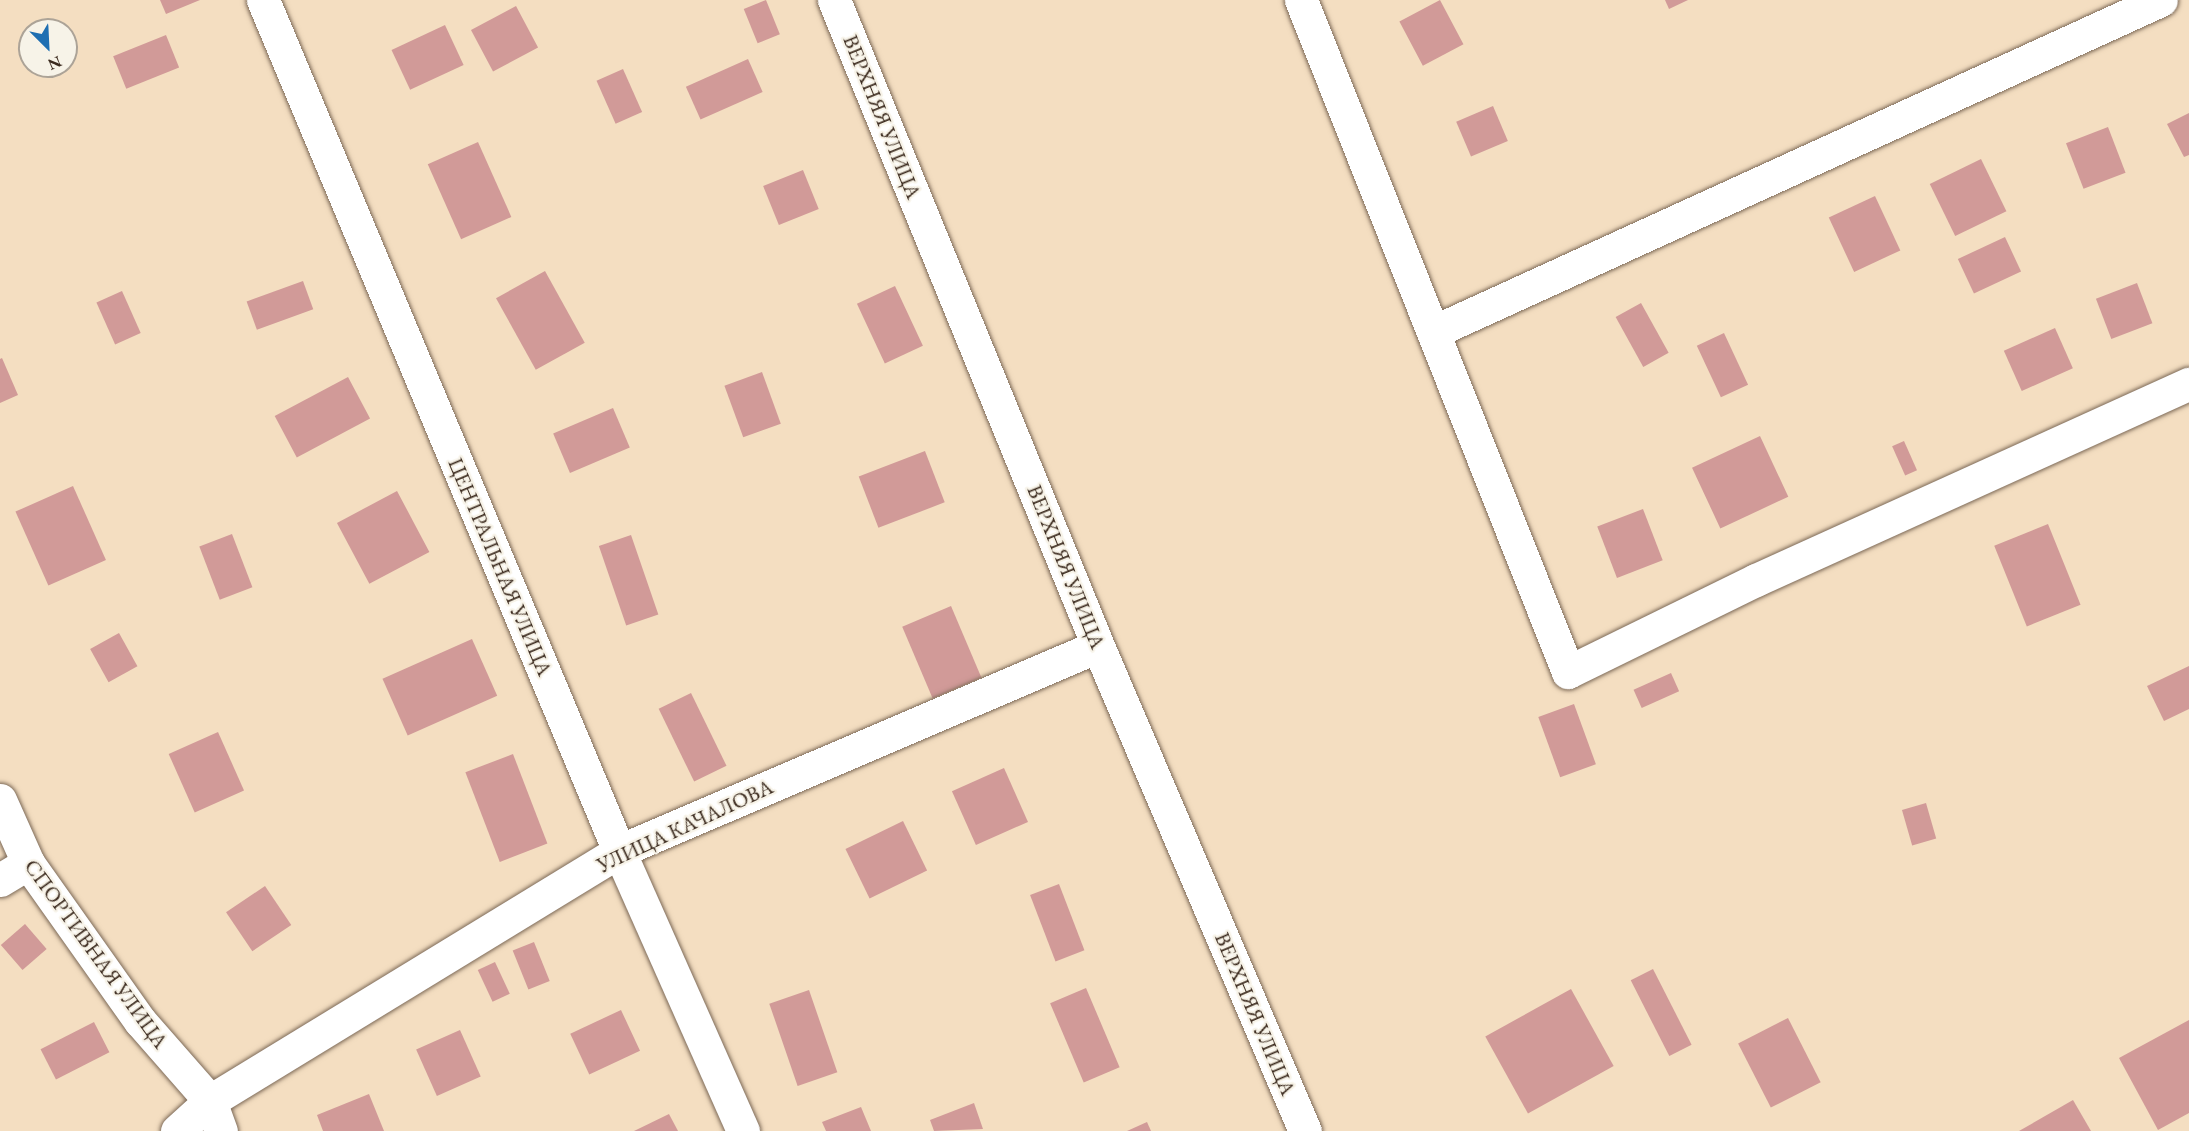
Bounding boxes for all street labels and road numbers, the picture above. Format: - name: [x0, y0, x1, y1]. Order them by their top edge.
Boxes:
- street label: ВЕРХНЯЯ УЛИЦА: [838, 31, 926, 203]
- street label: ЦЕНТРАЛЬНАЯ УЛИЦА: [443, 454, 557, 680]
- street label: ВЕРХНЯЯ УЛИЦА: [1022, 481, 1110, 653]
- street label: УЛИЦА КАЧАЛОВА: [593, 774, 777, 878]
- street label: СПОРТИВНАЯ УЛИЦА: [19, 855, 173, 1053]
- street label: ВЕРХНЯЯ УЛИЦА: [1209, 929, 1301, 1099]

